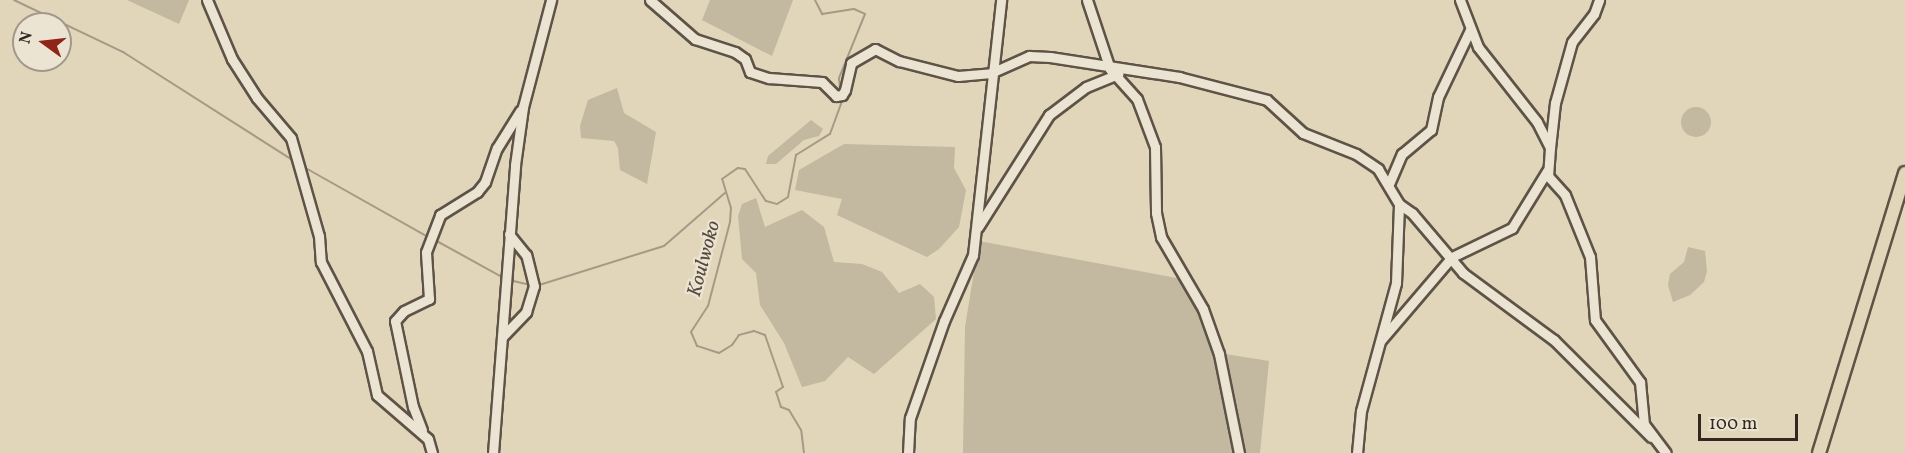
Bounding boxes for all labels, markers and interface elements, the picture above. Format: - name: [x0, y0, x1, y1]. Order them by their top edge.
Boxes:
- north arrow: [12, 12, 72, 72]
- text: N: [14, 29, 39, 46]
- water label: Koulwoko: [683, 218, 727, 300]
- scale bar: [1701, 402, 1802, 440]
- text: 100 m: [1709, 412, 1758, 437]

